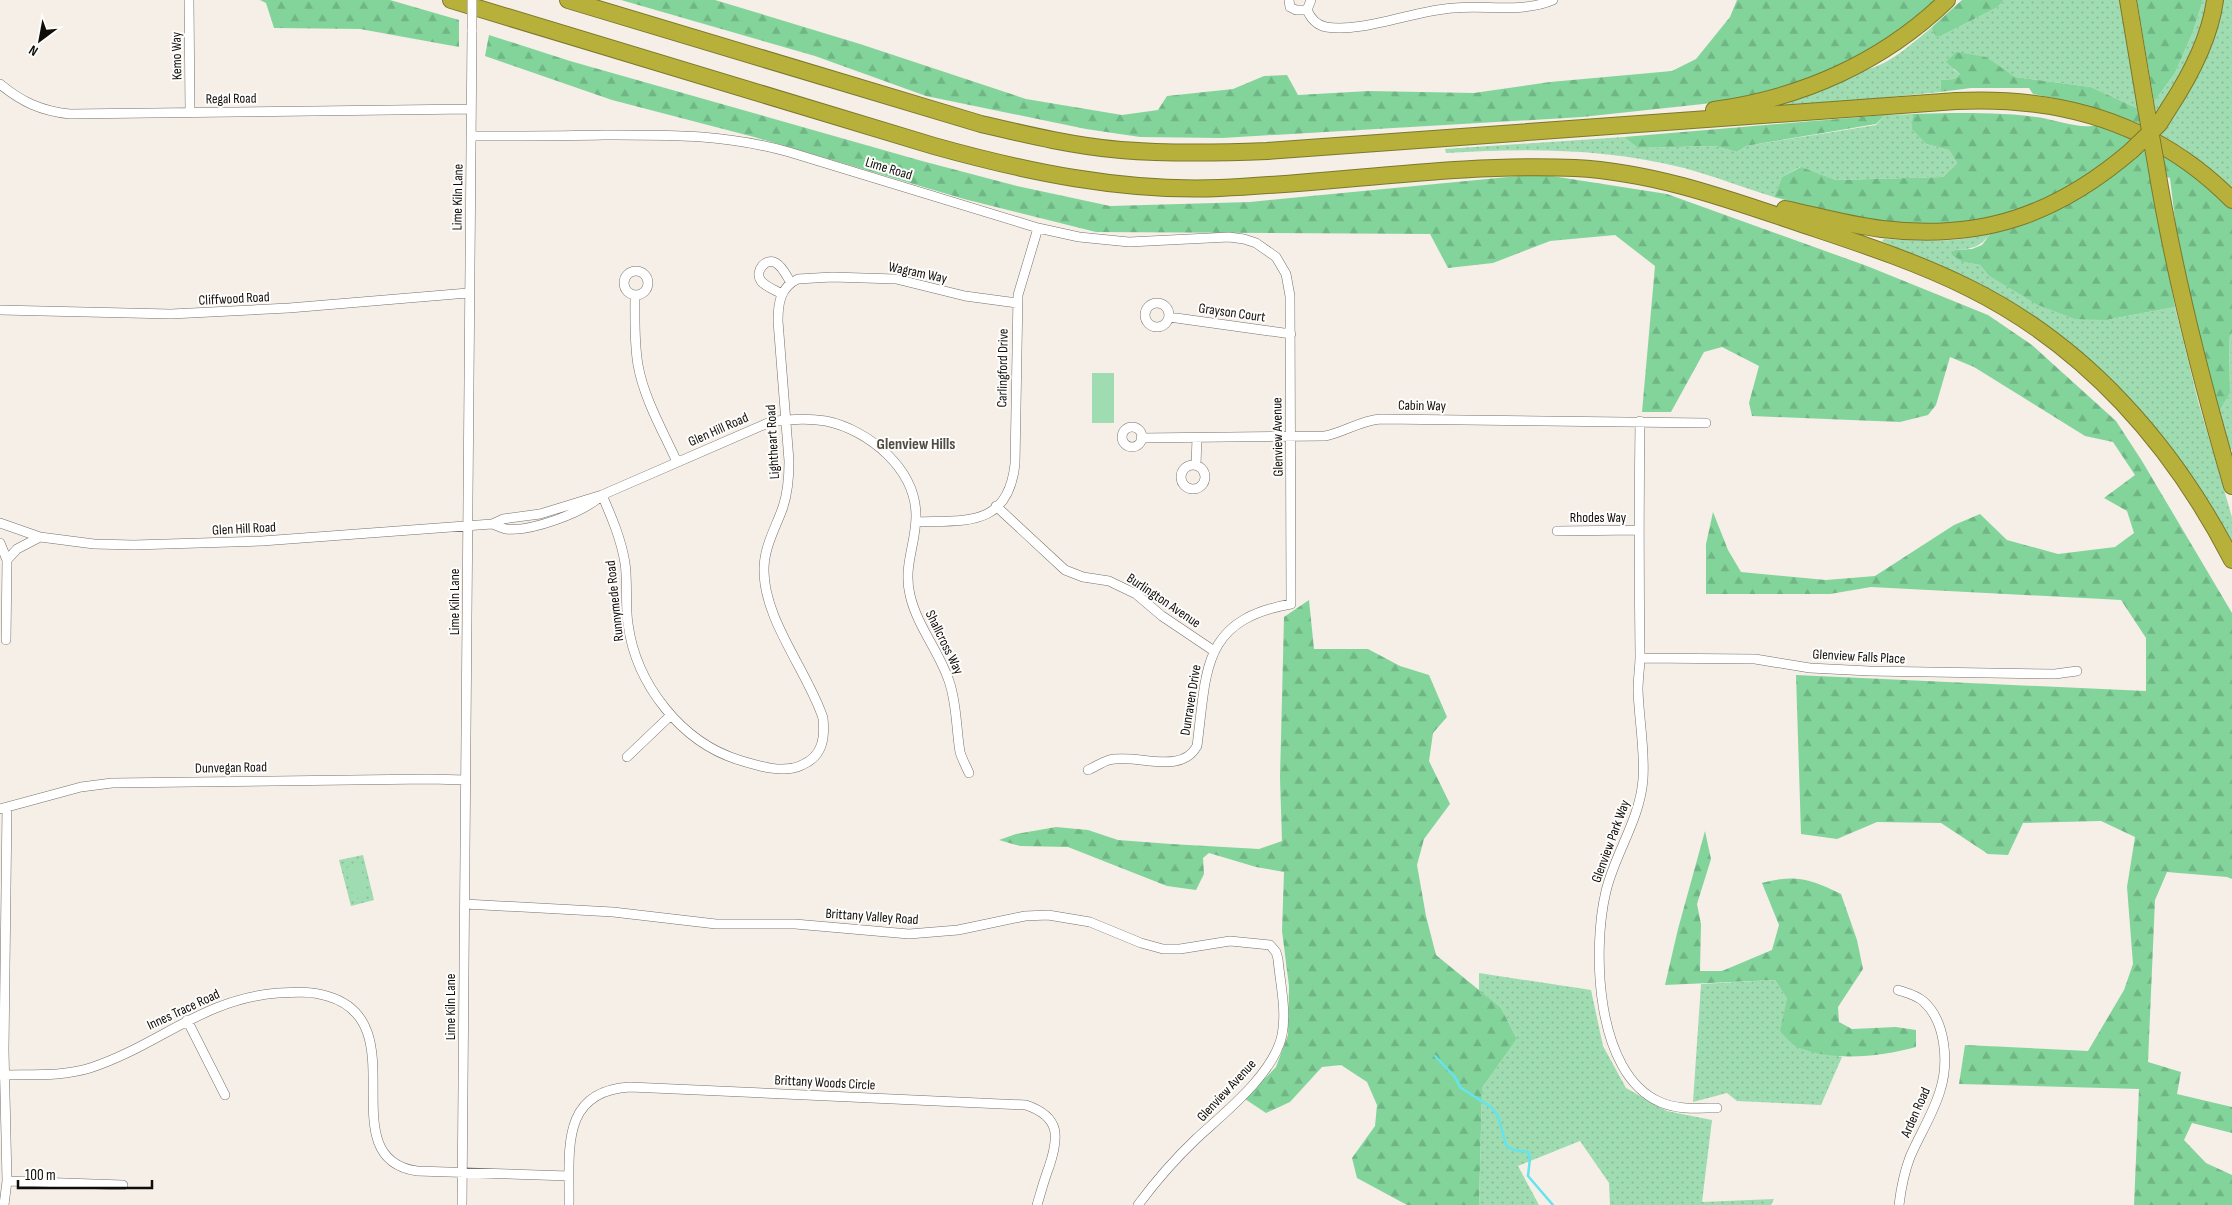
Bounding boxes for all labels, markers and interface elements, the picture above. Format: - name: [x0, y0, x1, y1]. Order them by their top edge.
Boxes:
- north arrow: [15, 15, 65, 65]
- street label: Kemo Way: [168, 31, 185, 80]
- text: N: [26, 41, 41, 60]
- street label: Regal Road: [205, 90, 257, 107]
- street label: Lime Road: [863, 153, 914, 184]
- street label: Lime Kiln Lane: [448, 164, 467, 230]
- street label: Wagram Way: [887, 258, 949, 287]
- street label: Cliffwood Road: [198, 288, 270, 309]
- street label: Grayson Court: [1197, 299, 1266, 326]
- street label: Carlingford Drive: [993, 328, 1012, 408]
- street label: Glenview Avenue: [1268, 397, 1287, 477]
- street label: Cabin Way: [1398, 397, 1447, 414]
- street label: Lightheart Road: [762, 404, 783, 480]
- street label: Glen Hill Road: [686, 409, 751, 450]
- district label: Glenview Hills: [877, 435, 955, 454]
- street label: Rhodes Way: [1570, 509, 1627, 526]
- street label: Glen Hill Road: [212, 518, 277, 539]
- street label: Runnymede Road: [602, 559, 627, 642]
- street label: Lime Kiln Lane: [446, 569, 463, 635]
- street label: Burlington Avenue: [1124, 569, 1204, 631]
- street label: Shallcross Way: [922, 607, 968, 678]
- street label: Glenview Falls Place: [1812, 646, 1906, 667]
- street label: Dunraven Drive: [1177, 663, 1204, 737]
- street label: Dunvegan Road: [195, 758, 267, 777]
- street label: Glenview Park Way: [1588, 797, 1634, 885]
- street label: Brittany Valley Road: [825, 905, 919, 928]
- street label: Lime Kiln Lane: [442, 974, 459, 1040]
- street label: Innes Trace Road: [144, 985, 222, 1034]
- street label: Glenview Avenue: [1193, 1056, 1260, 1125]
- street label: Brittany Woods Circle: [774, 1071, 876, 1094]
- street label: Arden Road: [1896, 1084, 1934, 1141]
- scale bar: [18, 1158, 151, 1190]
- text: 100 m: [25, 1166, 56, 1185]

